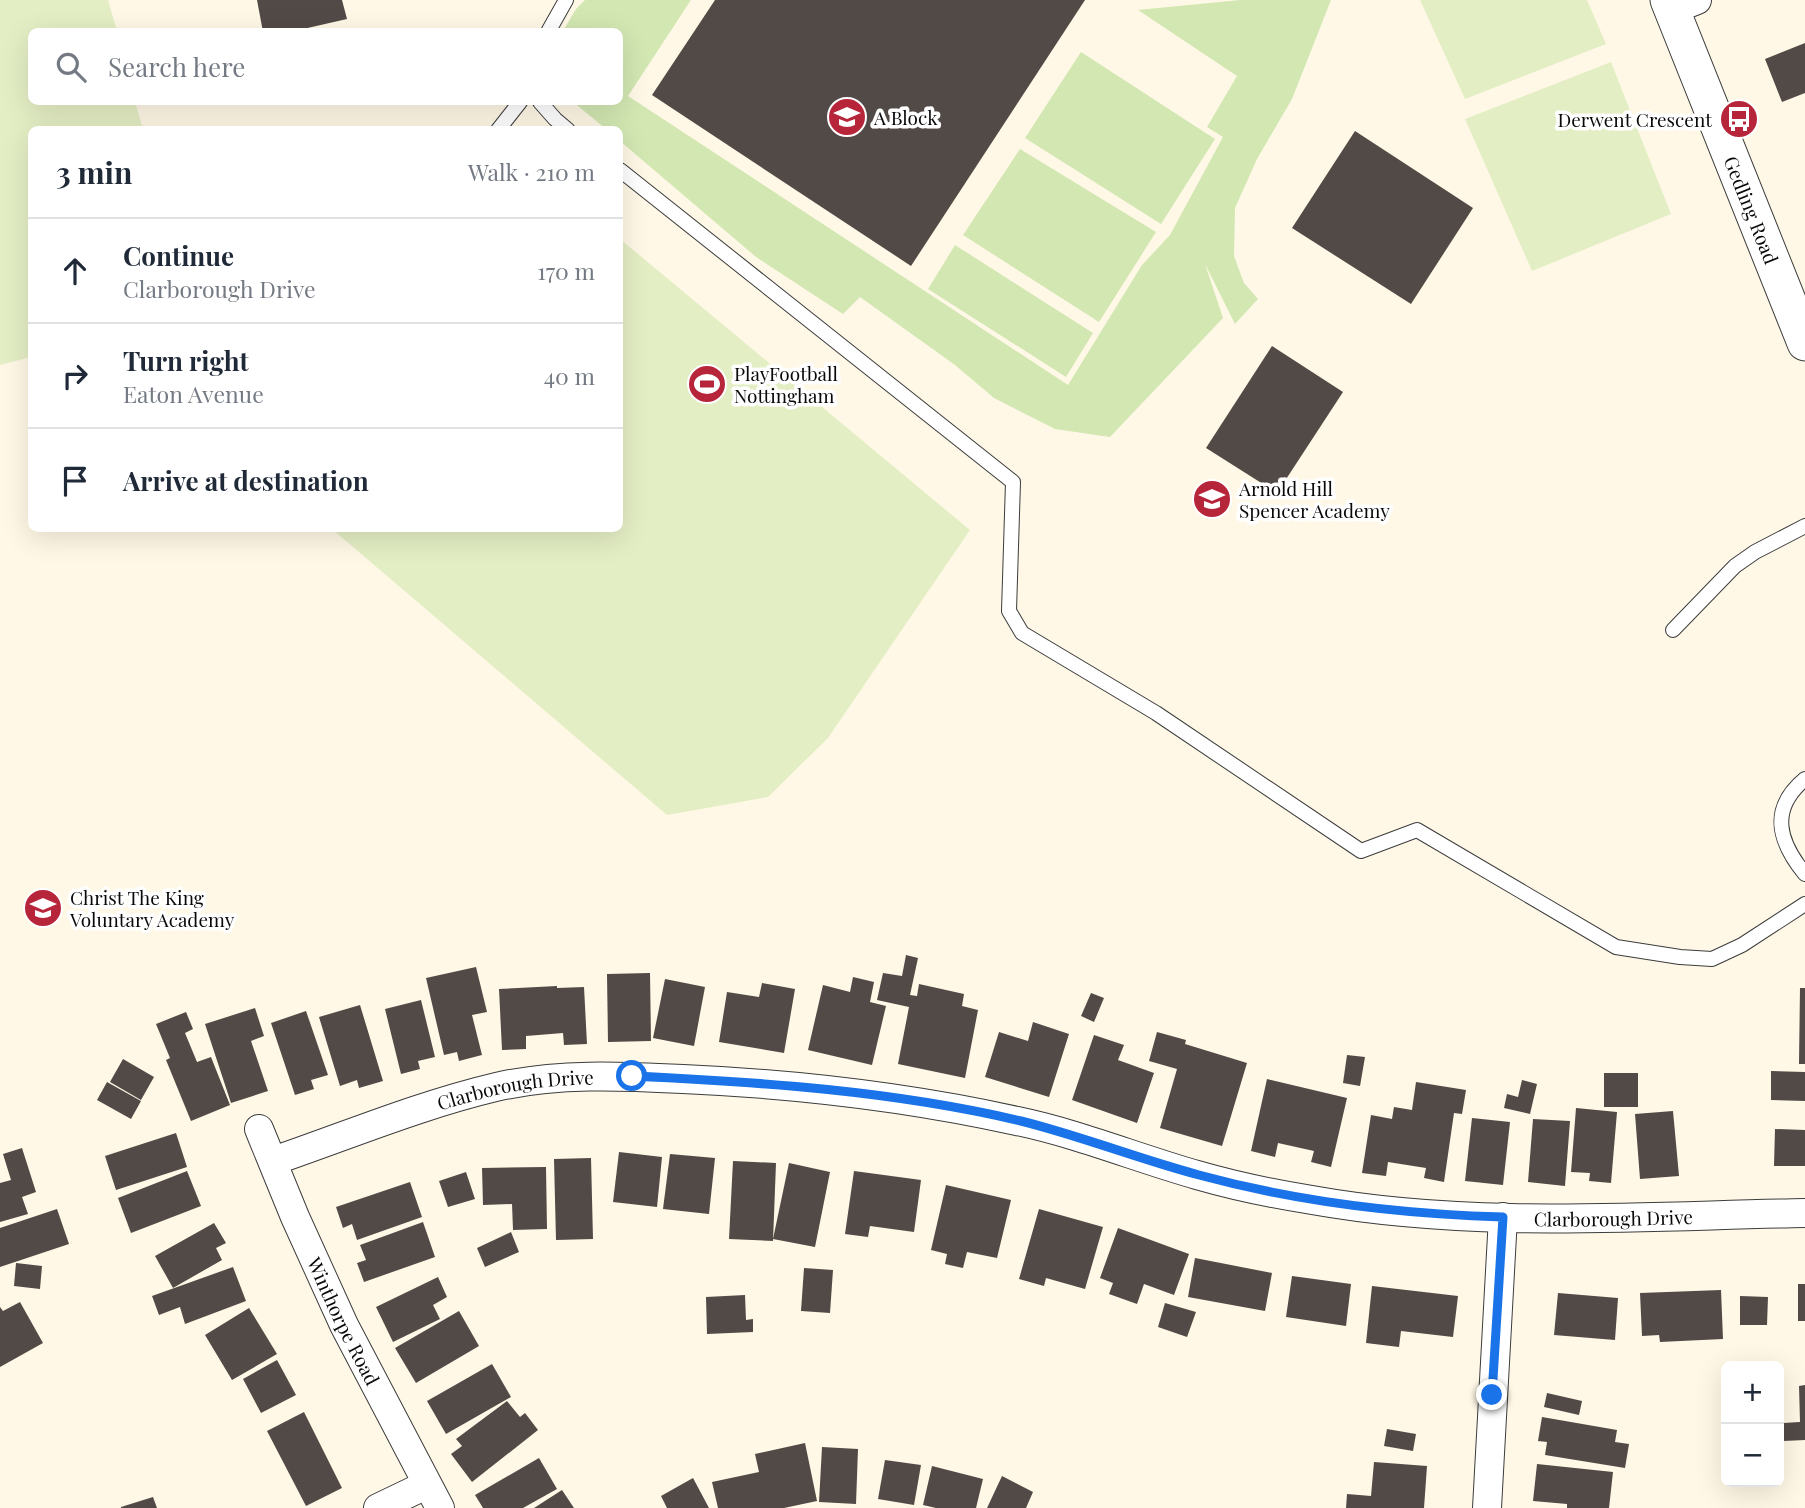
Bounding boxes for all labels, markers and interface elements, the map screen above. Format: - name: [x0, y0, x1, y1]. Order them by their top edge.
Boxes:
- search box: [28, 28, 623, 105]
- icon: search: [52, 48, 90, 86]
- text: Search here: [108, 49, 245, 84]
- school or university icon: A Block: [826, 96, 868, 138]
- bus stop icon: Derwent Crescent: [1718, 98, 1760, 140]
- place label: A Block: [873, 104, 938, 130]
- place label: Derwent Crescent: [1557, 106, 1712, 132]
- text: 3 min: [56, 152, 132, 192]
- street label: Gedling Road: [1719, 152, 1785, 268]
- text: Walk · 210 m: [468, 156, 595, 187]
- text: Continue: [123, 238, 234, 273]
- icon: ahead: [56, 252, 94, 290]
- text: 170 m: [537, 255, 595, 286]
- text: Clarborough Drive: [123, 273, 316, 304]
- text: Turn right: [123, 343, 249, 378]
- icon: right: [56, 357, 94, 395]
- text: 40 m: [544, 360, 595, 391]
- place label: PlayFootball Nottingham: [734, 360, 839, 408]
- sports icon: PlayFootball Nottingham: [686, 363, 728, 405]
- text: Eaton Avenue: [123, 378, 264, 409]
- icon: arrive: [56, 462, 94, 500]
- text: Arrive at destination: [123, 463, 369, 498]
- place label: Arnold Hill Spencer Academy: [1238, 475, 1390, 523]
- school or university icon: Arnold Hill Spencer Academy: [1191, 478, 1233, 520]
- place label: Christ The King Voluntary Academy: [69, 884, 235, 932]
- school or university icon: Christ The King Voluntary Academy: [22, 887, 64, 929]
- route start: [616, 1060, 647, 1091]
- street label: Clarborough Drive: [434, 1064, 594, 1116]
- street label: Clarborough Drive: [1534, 1203, 1693, 1232]
- street label: Winthorpe Road: [301, 1252, 386, 1389]
- map controls: [1721, 1361, 1784, 1487]
- button: +: [1721, 1361, 1784, 1424]
- route end: [1476, 1379, 1507, 1410]
- button: −: [1721, 1424, 1784, 1487]

